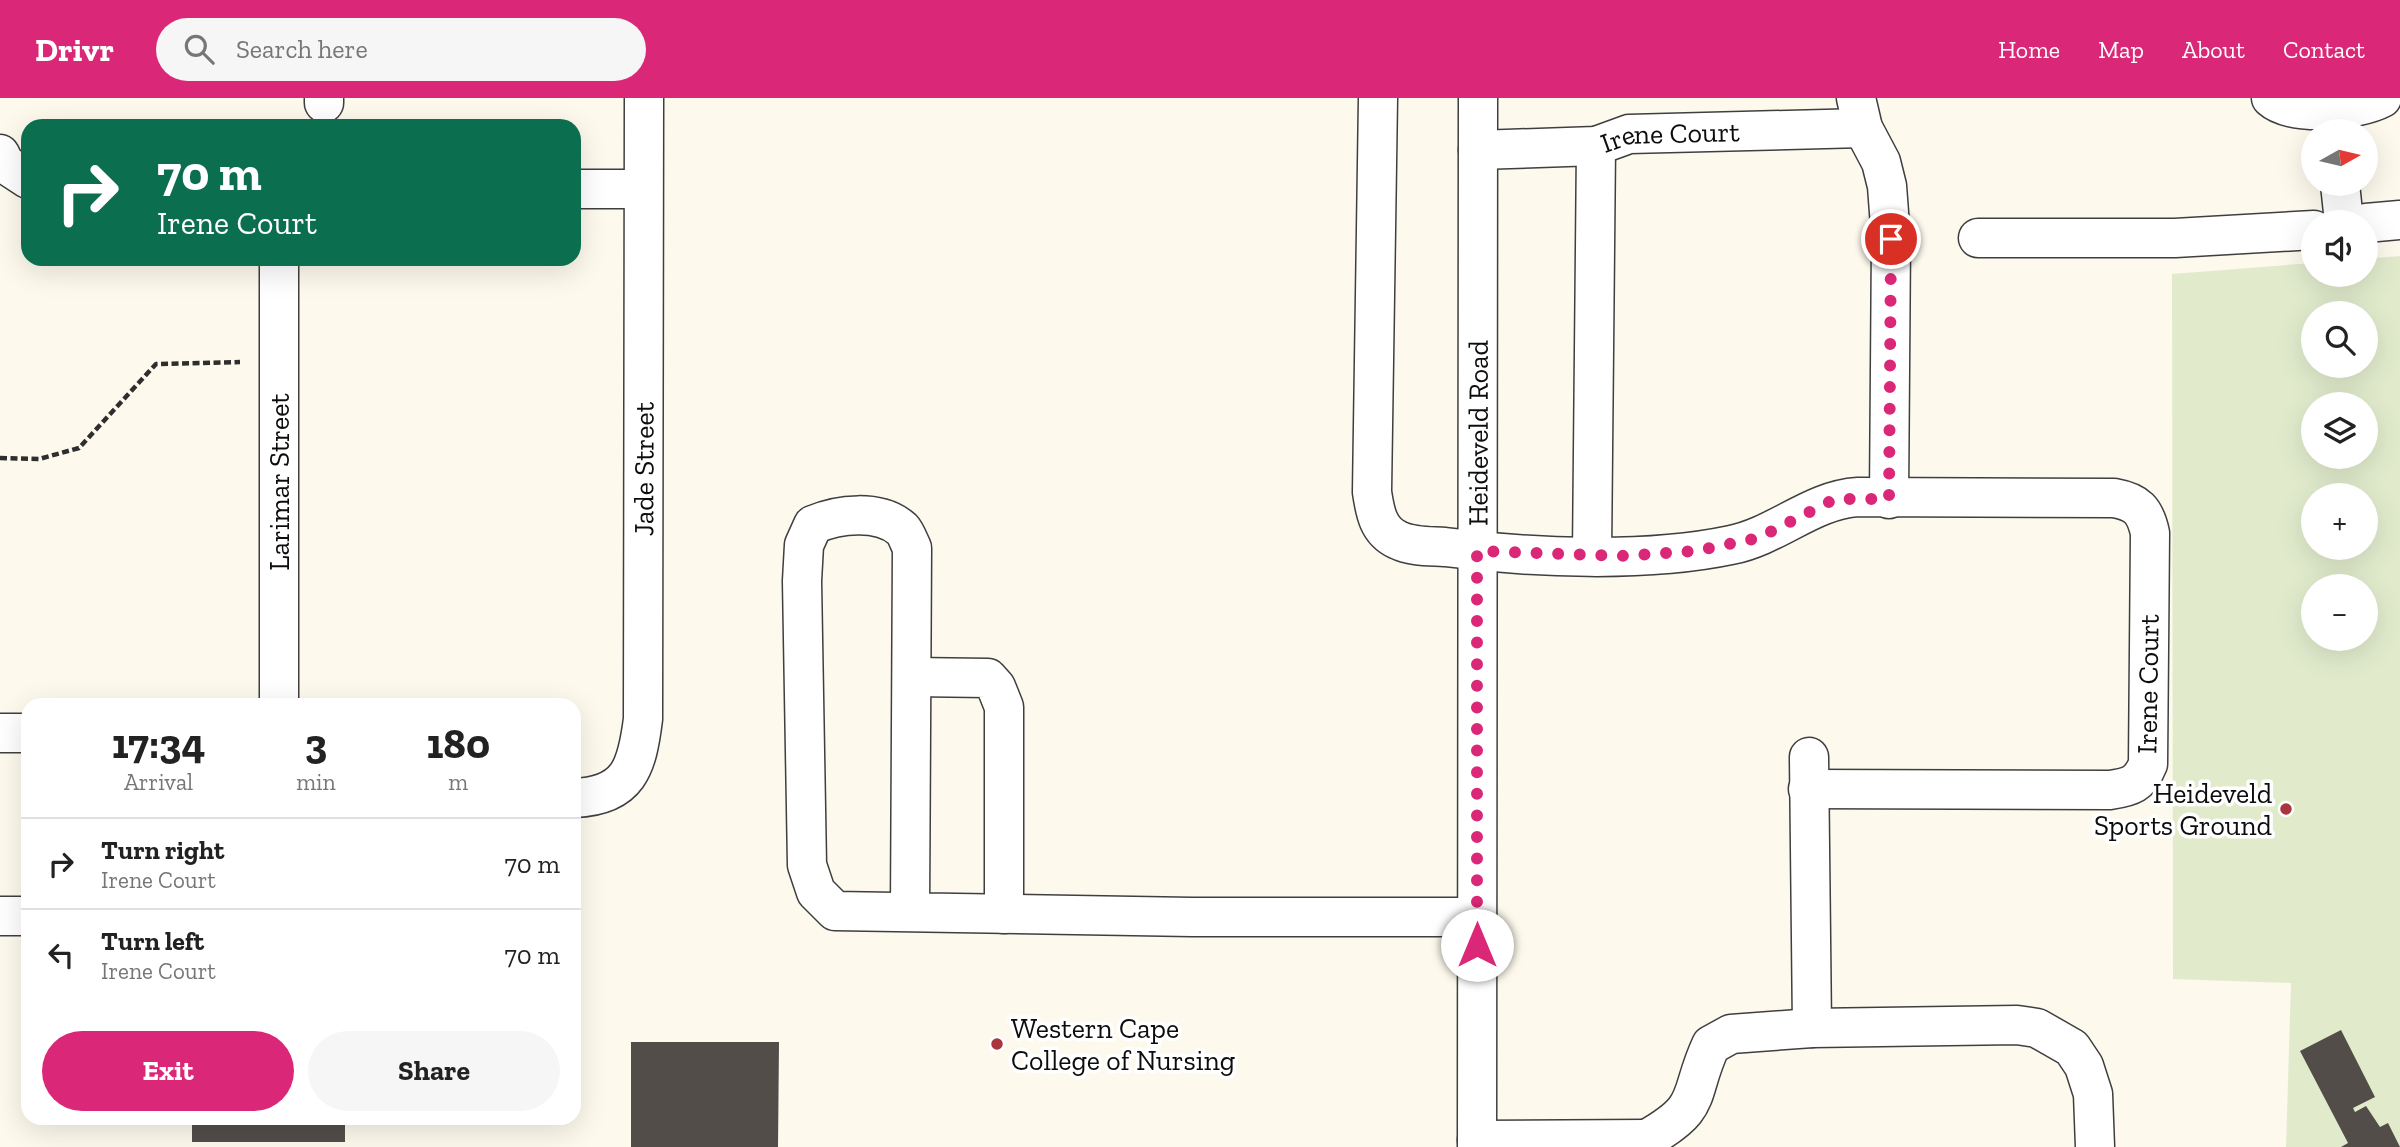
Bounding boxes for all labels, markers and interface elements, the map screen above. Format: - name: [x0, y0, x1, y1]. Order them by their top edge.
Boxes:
- search box: [156, 18, 646, 81]
- text: Drivr: [35, 30, 114, 69]
- icon: search: [180, 30, 218, 68]
- text: Search here: [236, 33, 368, 65]
- text: Home: [1998, 35, 2060, 64]
- text: Map: [2098, 35, 2144, 64]
- text: About: [2182, 35, 2245, 64]
- text: Contact: [2283, 35, 2365, 64]
- street label: Irene Court: [1596, 115, 1741, 159]
- north arrow: [2301, 119, 2378, 196]
- map controls: [2301, 119, 2378, 651]
- text: 70 m: [157, 144, 262, 203]
- icon: right: [42, 147, 133, 238]
- text: Irene Court: [157, 204, 317, 242]
- pin: [1861, 209, 1921, 269]
- button: sound: [2301, 210, 2378, 287]
- icon: arrive: [1872, 220, 1910, 258]
- button: search: [2301, 301, 2378, 378]
- street label: Heideveld Road: [1461, 340, 1494, 526]
- button: layers: [2301, 392, 2378, 469]
- street label: Larimar Street: [263, 393, 296, 571]
- street label: Jade Street: [627, 401, 660, 536]
- button: +: [2301, 483, 2378, 560]
- button: −: [2301, 574, 2378, 651]
- street label: Irene Court: [2130, 613, 2166, 754]
- text: 17:34: [112, 718, 205, 769]
- text: 3: [305, 718, 327, 769]
- text: 180: [426, 718, 490, 769]
- text: Arrival: [124, 768, 193, 796]
- text: min: [296, 768, 336, 796]
- text: m: [448, 768, 468, 796]
- place label: Heideveld Sports Ground: [2094, 777, 2272, 842]
- marker: Heideveld Sports Ground: [2278, 801, 2294, 817]
- text: Turn right: [101, 834, 224, 866]
- icon: right: [42, 845, 80, 883]
- text: 70 m: [504, 848, 560, 880]
- text: Irene Court: [101, 866, 216, 894]
- position arrow: [1440, 908, 1514, 982]
- text: Turn left: [101, 925, 204, 957]
- icon: left: [42, 936, 80, 974]
- text: 70 m: [504, 939, 560, 971]
- text: Irene Court: [101, 957, 216, 985]
- place label: Western Cape College of Nursing: [1011, 1012, 1235, 1077]
- button: Exit: [42, 1031, 294, 1111]
- button: Share: [308, 1031, 560, 1111]
- marker: Western Cape College of Nursing: [989, 1036, 1005, 1052]

